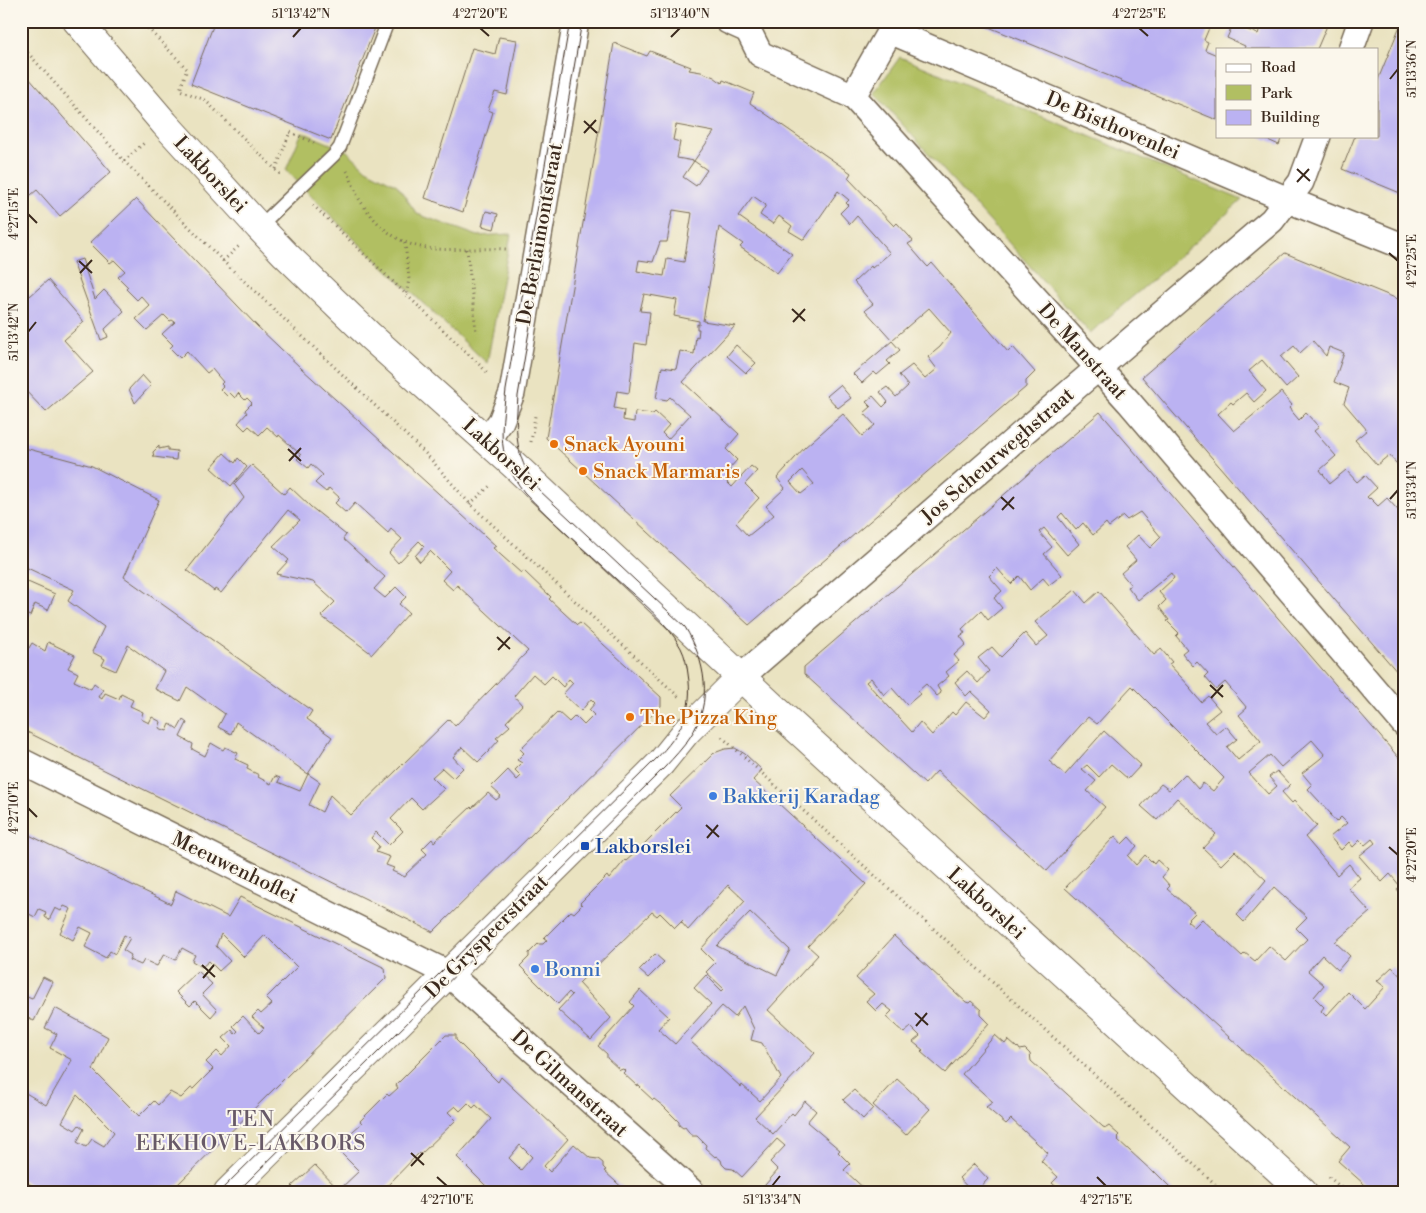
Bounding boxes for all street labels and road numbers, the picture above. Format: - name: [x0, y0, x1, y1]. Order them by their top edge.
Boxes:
- street label: De Bisthovenlei: [1041, 87, 1184, 166]
- street label: Lakborslei: [168, 131, 252, 219]
- street label: De Berlaimontstraat: [512, 141, 569, 327]
- street label: De Manstraat: [1032, 299, 1132, 405]
- street label: Jos Scheurweghstraat: [915, 383, 1080, 530]
- street label: Lakborslei: [457, 414, 545, 497]
- street label: Meeuwenhoflei: [168, 827, 302, 910]
- street label: Lakborslei: [942, 863, 1030, 946]
- street label: De Gryspeerstraat: [420, 870, 554, 1004]
- street label: De Gilmanstraat: [505, 1025, 633, 1143]

